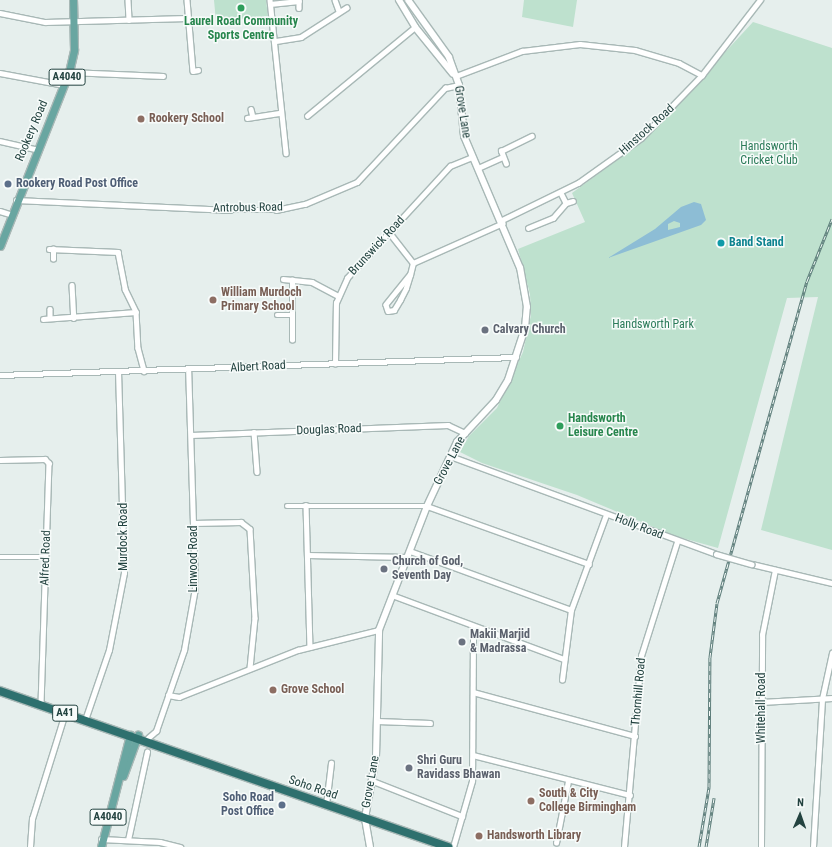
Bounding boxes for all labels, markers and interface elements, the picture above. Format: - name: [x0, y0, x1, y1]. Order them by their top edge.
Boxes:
- marker: Laurel Road Community Sports Centre: [236, 3, 246, 13]
- place label: Laurel Road Community Sports Centre: [184, 15, 298, 43]
- road number: A4040: [48, 68, 86, 86]
- street label: Grove Lane: [451, 85, 473, 139]
- street label: Rookery Road: [13, 98, 51, 164]
- street label: Hinstock Road: [617, 102, 677, 158]
- place label: Rookery School: [149, 112, 224, 126]
- marker: Rookery School: [136, 114, 146, 124]
- park label: Handsworth Cricket Club: [740, 140, 798, 168]
- place label: Rookery Road Post Office: [16, 177, 138, 191]
- marker: Rookery Road Post Office: [3, 179, 13, 189]
- street label: Antrobus Road: [213, 200, 283, 216]
- street label: Brunswick Road: [346, 213, 408, 279]
- place label: Band Stand: [729, 236, 784, 250]
- marker: Band Stand: [716, 238, 726, 248]
- place label: William Murdoch Primary School: [221, 286, 302, 314]
- marker: William Murdoch Primary School: [208, 295, 218, 305]
- park label: Handsworth Park: [612, 318, 694, 332]
- place label: Calvary Church: [493, 323, 566, 337]
- marker: Calvary Church: [480, 325, 490, 335]
- street label: Albert Road: [230, 358, 286, 376]
- place label: Handsworth Leisure Centre: [568, 412, 638, 440]
- marker: Handsworth Leisure Centre: [555, 421, 565, 431]
- street label: Douglas Road: [296, 422, 362, 438]
- street label: Grove Lane: [431, 434, 469, 488]
- street label: Murdock Road: [117, 503, 131, 571]
- street label: Holly Road: [613, 511, 665, 543]
- street label: Linwood Road: [187, 526, 201, 592]
- street label: Alfred Road: [38, 530, 54, 586]
- place label: Church of God, Seventh Day: [392, 555, 463, 583]
- marker: Church of God, Seventh Day: [379, 564, 389, 574]
- place label: Makii Marjid & Madrassa: [470, 628, 530, 656]
- marker: Makii Marjid & Madrassa: [457, 637, 467, 647]
- street label: Thornhill Road: [629, 657, 649, 727]
- street label: Whitehall Road: [755, 673, 769, 743]
- place label: Grove School: [281, 683, 344, 697]
- marker: Grove School: [268, 685, 278, 695]
- road number: A41: [52, 704, 78, 722]
- place label: Shri Guru Ravidass Bhawan: [417, 754, 500, 782]
- street label: Grove Lane: [359, 755, 383, 809]
- marker: Shri Guru Ravidass Bhawan: [404, 763, 414, 773]
- street label: Soho Road: [287, 773, 339, 803]
- place label: South & City College Birmingham: [539, 787, 636, 815]
- place label: Soho Road Post Office: [221, 791, 274, 819]
- north arrow: [780, 795, 820, 835]
- marker: South & City College Birmingham: [526, 796, 536, 806]
- text: N: [797, 796, 804, 809]
- marker: Soho Road Post Office: [277, 800, 287, 810]
- road number: A4040: [89, 808, 127, 826]
- place label: Handsworth Library: [487, 829, 581, 843]
- marker: Handsworth Library: [474, 831, 484, 841]

